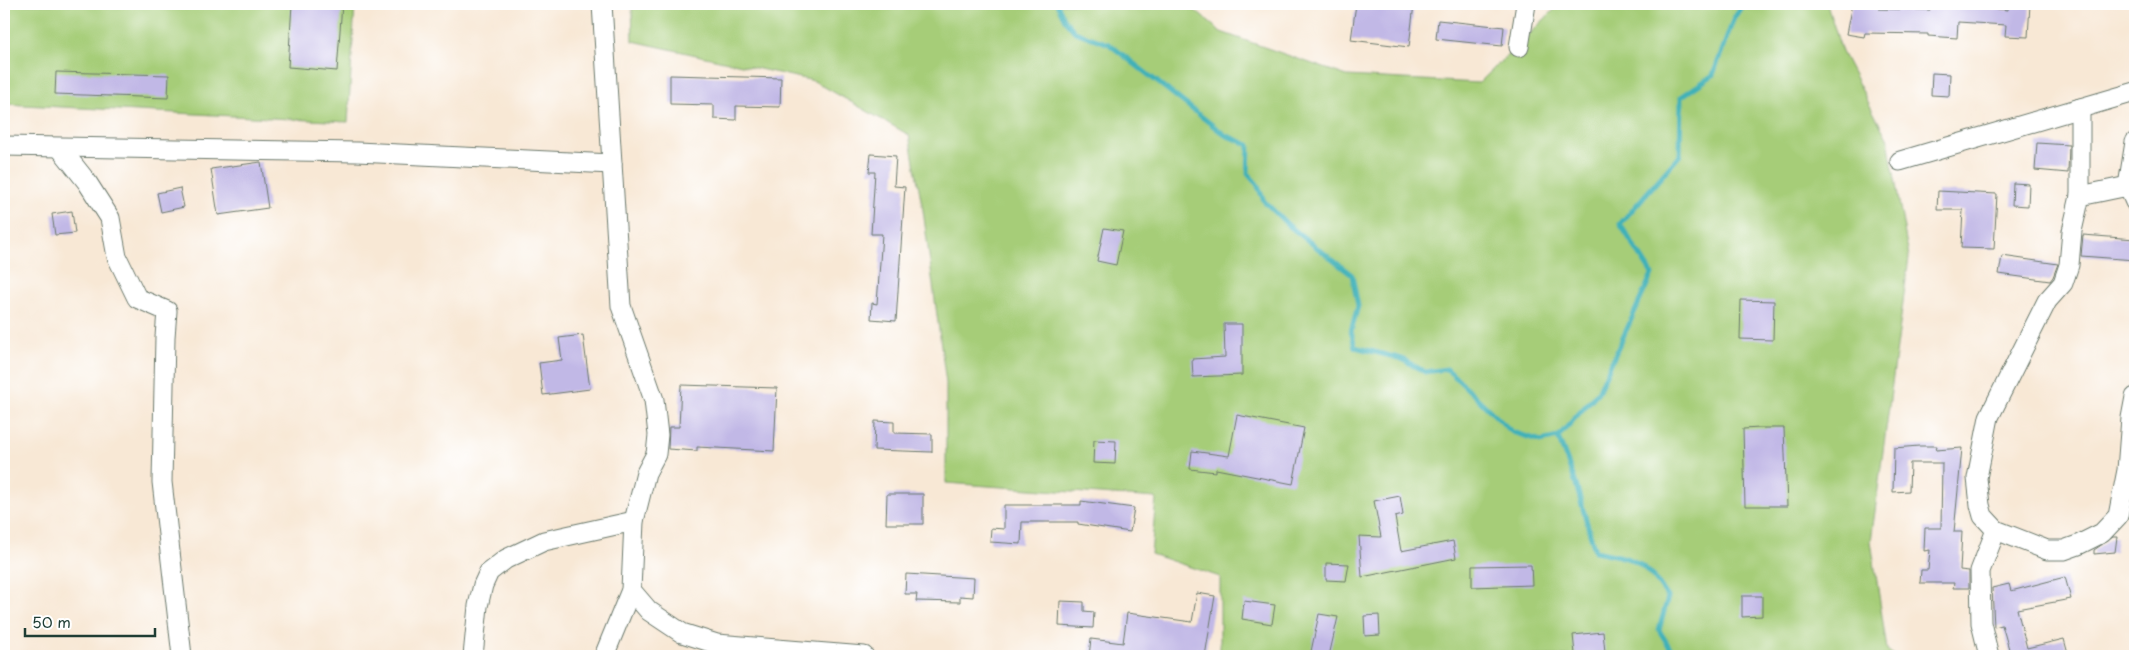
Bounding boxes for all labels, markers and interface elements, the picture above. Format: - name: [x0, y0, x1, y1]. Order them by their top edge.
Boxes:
- scale bar: [25, 605, 155, 637]
- text: 50 m: [32, 610, 71, 633]

